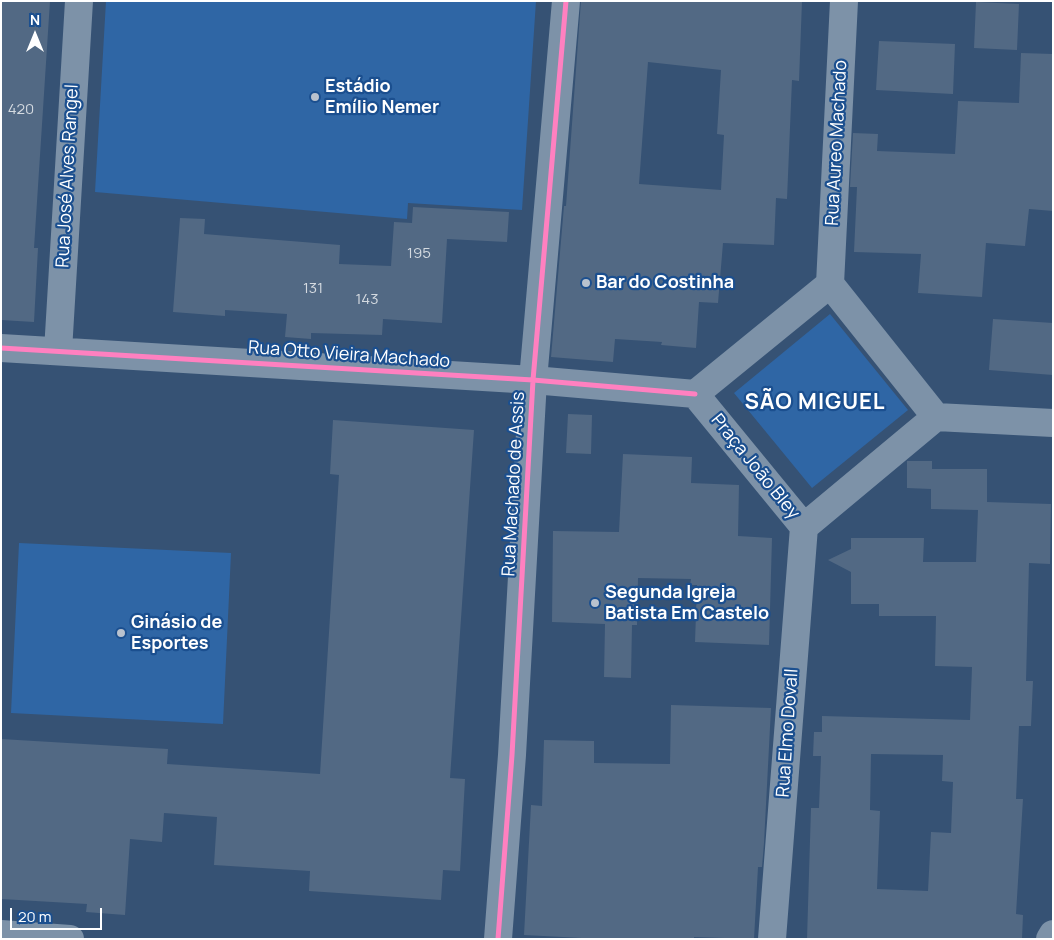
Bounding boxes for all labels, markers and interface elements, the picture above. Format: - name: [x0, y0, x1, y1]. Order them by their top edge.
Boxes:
- north arrow: [10, 10, 60, 60]
- text: N: [30, 10, 40, 29]
- street label: Rua Aureo Machado: [822, 60, 852, 226]
- place label: Estádio Emílio Nemer: [325, 76, 439, 118]
- street label: Rua José Alves Rangel: [52, 84, 84, 268]
- marker: Estádio Emílio Nemer: [309, 91, 321, 103]
- house number: 420: [8, 101, 34, 119]
- house number: 195: [407, 245, 431, 263]
- place label: Bar do Costinha: [596, 272, 734, 294]
- marker: Bar do Costinha: [580, 277, 592, 289]
- house number: 131: [303, 280, 323, 298]
- house number: 143: [356, 291, 378, 309]
- street label: Rua Otto Vieira Machado: [247, 337, 451, 373]
- district label: SÃO MIGUEL: [743, 390, 887, 416]
- street label: Rua Machado de Assis: [498, 391, 530, 577]
- street label: Praça João Bley: [706, 410, 804, 524]
- place label: Segunda Igreja Batista Em Castelo: [605, 582, 769, 624]
- marker: Segunda Igreja Batista Em Castelo: [589, 597, 601, 609]
- place label: Ginásio de Esportes: [131, 612, 222, 654]
- marker: Ginásio de Esportes: [115, 627, 127, 639]
- street label: Rua Elmo Dovall: [773, 668, 803, 798]
- scale bar: [12, 898, 105, 930]
- text: 20 m: [18, 906, 51, 927]

